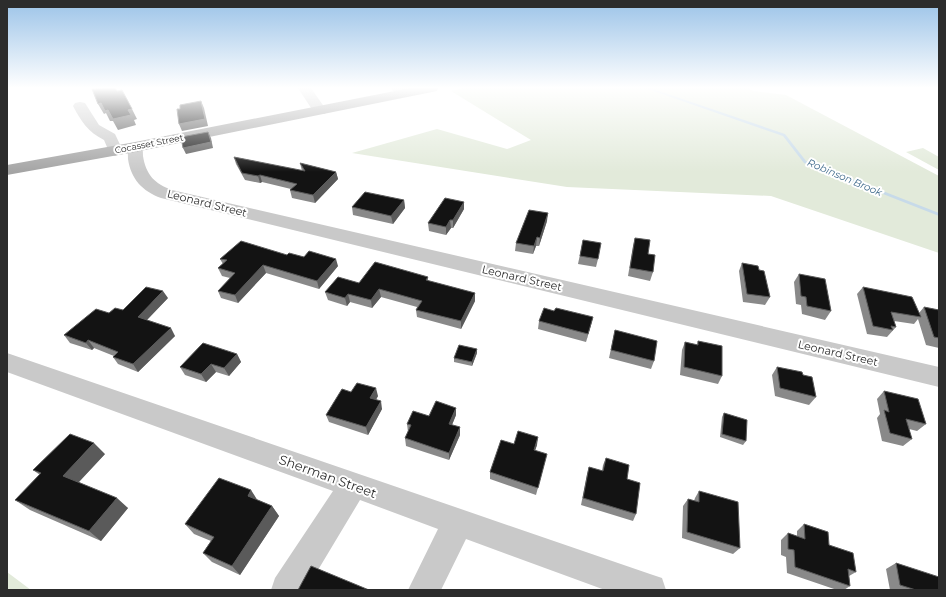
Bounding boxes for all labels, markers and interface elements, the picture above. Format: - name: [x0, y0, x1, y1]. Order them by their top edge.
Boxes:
- street label: Cocasset Street: [114, 131, 184, 156]
- water label: Robinson Brook: [805, 156, 885, 200]
- street label: Leonard Street: [166, 186, 249, 220]
- street label: Leonard Street: [481, 262, 564, 294]
- street label: Leonard Street: [797, 337, 880, 369]
- street label: Sherman Street: [277, 451, 379, 501]

